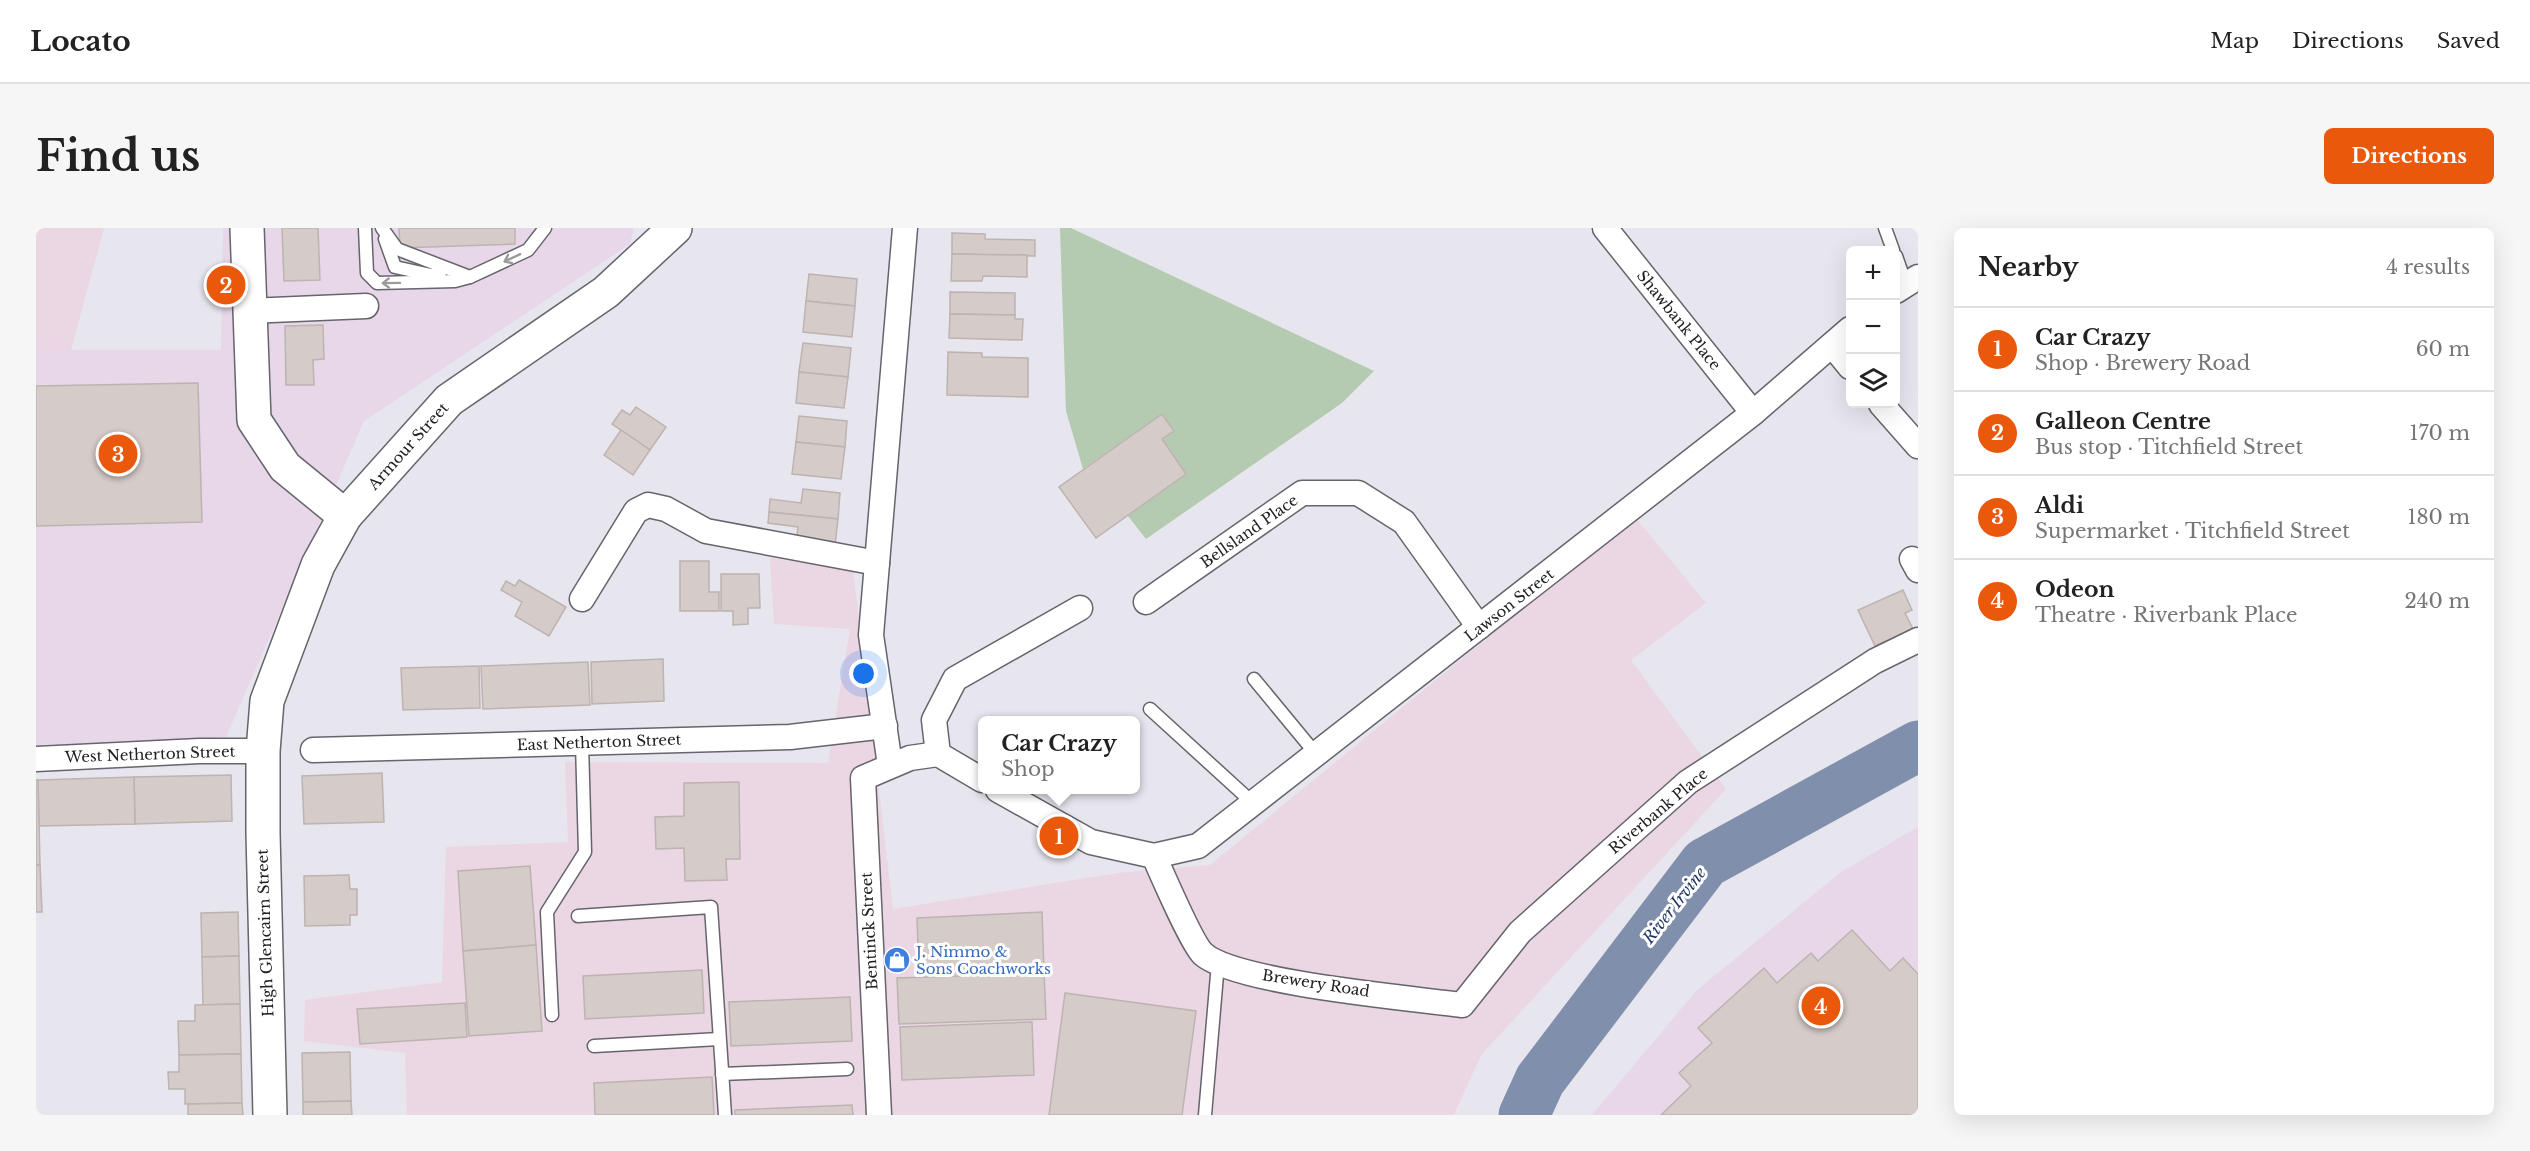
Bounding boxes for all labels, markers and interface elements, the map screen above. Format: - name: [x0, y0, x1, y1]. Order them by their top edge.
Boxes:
- text: Locato: [30, 24, 131, 59]
- text: Map: [2210, 28, 2259, 54]
- text: Directions: [2292, 28, 2404, 54]
- text: Saved: [2437, 28, 2500, 54]
- button: Directions: [2324, 128, 2494, 184]
- text: Find us: [36, 130, 200, 182]
- map controls: [1846, 246, 1900, 408]
- button: +: [1846, 246, 1900, 300]
- text: Nearby: [1978, 251, 2079, 283]
- one-way arrow: [504, 253, 522, 264]
- text: 4 results: [2386, 255, 2470, 279]
- pin: 2: [206, 262, 246, 308]
- street label: Shawbank Place: [1633, 266, 1725, 374]
- one-way arrow: [382, 277, 402, 288]
- button: −: [1846, 300, 1900, 354]
- text: Car Crazy: [2035, 324, 2151, 351]
- text: 1: [1993, 337, 2002, 361]
- text: 60 m: [2416, 337, 2470, 361]
- text: Shop · Brewery Road: [2035, 351, 2250, 375]
- button: layers: [1846, 354, 1900, 408]
- street label: Armour Street: [363, 398, 452, 494]
- text: Galleon Centre: [2035, 408, 2211, 435]
- text: 2: [1991, 421, 2004, 445]
- text: 170 m: [2410, 421, 2470, 445]
- pin: 3: [98, 432, 137, 476]
- text: Bus stop · Titchfield Street: [2035, 435, 2303, 459]
- street label: Bellsland Place: [1197, 490, 1301, 572]
- text: Aldi: [2035, 492, 2084, 519]
- text: 3: [1991, 505, 2004, 529]
- text: 180 m: [2407, 505, 2470, 529]
- text: Supermarket · Titchfield Street: [2035, 519, 2350, 543]
- street label: Lawson Street: [1461, 564, 1558, 646]
- text: Odeon: [2035, 576, 2114, 603]
- text: 4: [1991, 589, 2004, 613]
- text: 240 m: [2405, 589, 2470, 613]
- text: Theatre · Riverbank Place: [2035, 603, 2297, 627]
- your location: [849, 659, 878, 688]
- popup: [978, 716, 1140, 794]
- street label: East Netherton Street: [516, 730, 682, 754]
- text: Car Crazy: [1001, 730, 1117, 757]
- street label: West Netherton Street: [63, 742, 236, 767]
- text: Shop: [1001, 757, 1055, 781]
- street label: Riverbank Place: [1605, 764, 1711, 858]
- pin: 1: [1040, 814, 1078, 858]
- street label: High Glencairn Street: [253, 848, 277, 1017]
- water label: River Irvine: [1637, 862, 1710, 948]
- street label: Bentinck Street: [856, 871, 882, 990]
- place label: J. Nimmo & Sons Coachworks: [914, 942, 1051, 978]
- shop icon: J. Nimmo & Sons Coachworks: [882, 945, 912, 975]
- street label: Brewery Road: [1261, 965, 1371, 1001]
- pin: 4: [1802, 984, 1840, 1028]

